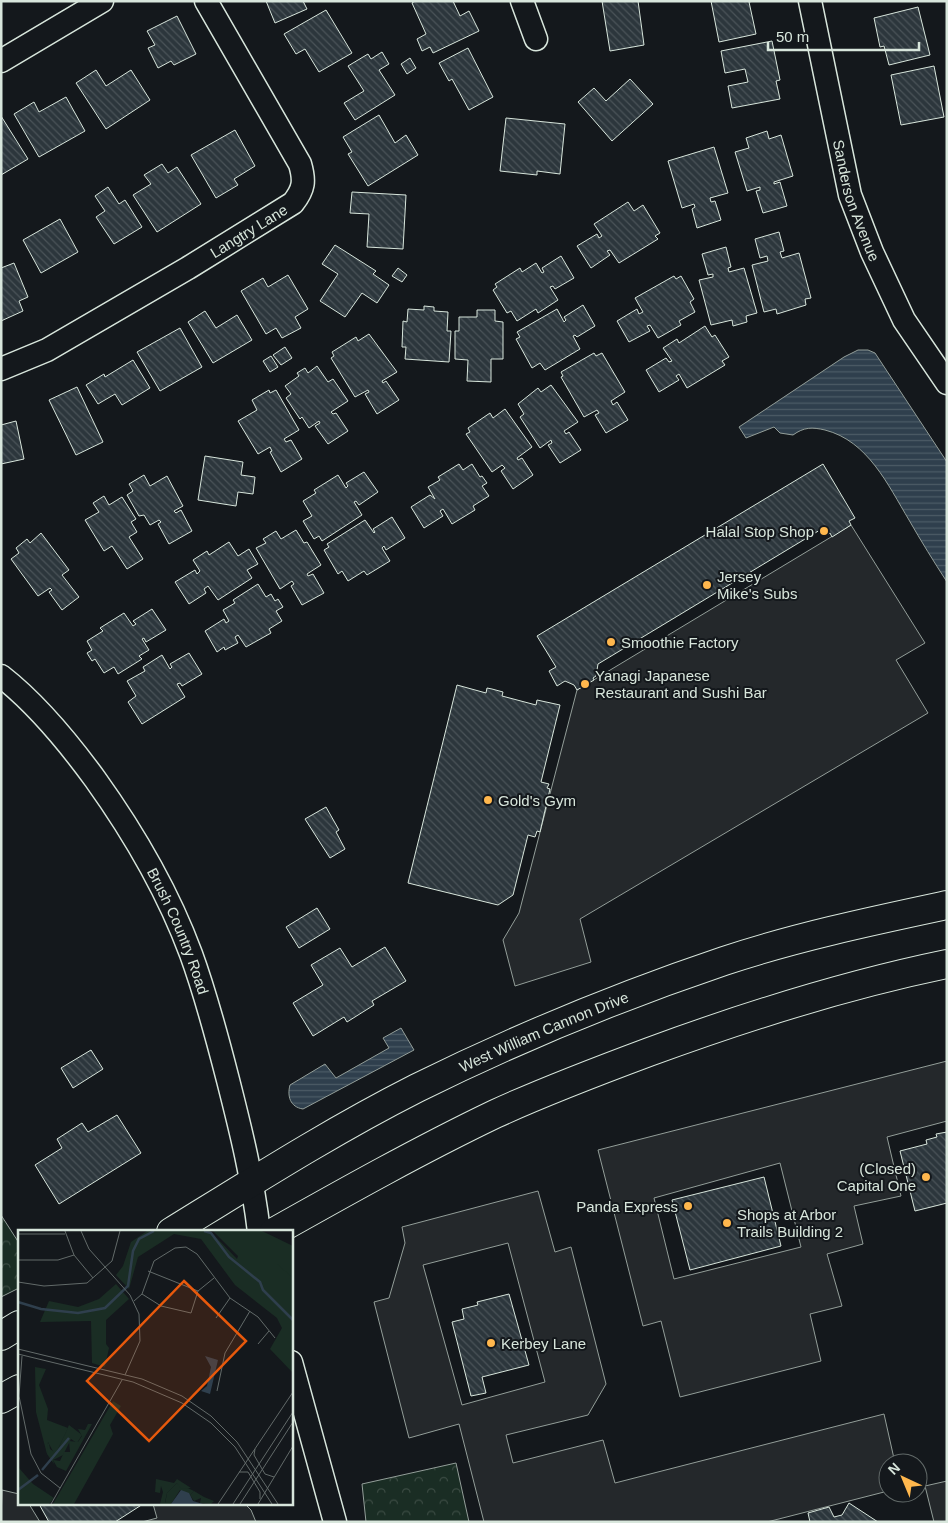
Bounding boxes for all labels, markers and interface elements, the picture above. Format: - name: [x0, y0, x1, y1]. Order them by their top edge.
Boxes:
- scale bar: [768, 20, 919, 52]
- text: 50 m: [776, 28, 809, 45]
- street label: Sanderson Avenue: [830, 138, 884, 264]
- street label: Langtry Lane: [207, 200, 290, 261]
- place label: Halal Stop Shop: [706, 523, 814, 540]
- marker: Halal Stop Shop: [818, 525, 830, 537]
- place label: Jersey Mike's Subs: [717, 568, 797, 602]
- marker: Jersey Mike's Subs: [701, 579, 713, 591]
- place label: Smoothie Factory: [621, 634, 739, 651]
- marker: Smoothie Factory: [605, 636, 617, 648]
- place label: Yanagi Japanese Restaurant and Sushi Bar: [595, 667, 767, 701]
- marker: Yanagi Japanese Restaurant and Sushi Bar: [579, 678, 591, 690]
- place label: Gold's Gym: [498, 792, 576, 809]
- marker: Gold's Gym: [482, 794, 494, 806]
- street label: Brush Country Road: [144, 865, 212, 996]
- street label: West William Cannon Drive: [456, 988, 631, 1075]
- place label: (Closed) Capital One: [837, 1160, 916, 1194]
- marker: (Closed) Capital One: [920, 1171, 932, 1183]
- place label: Panda Express: [576, 1198, 678, 1215]
- marker: Panda Express: [682, 1200, 694, 1212]
- place label: Shops at Arbor Trails Building 2: [737, 1206, 843, 1240]
- marker: Shops at Arbor Trails Building 2: [721, 1217, 733, 1229]
- inset map: [18, 1230, 292, 1506]
- place label: Kerbey Lane: [501, 1335, 586, 1352]
- marker: Kerbey Lane: [485, 1337, 497, 1349]
- north arrow: [878, 1453, 928, 1503]
- text: N: [885, 1459, 903, 1478]

